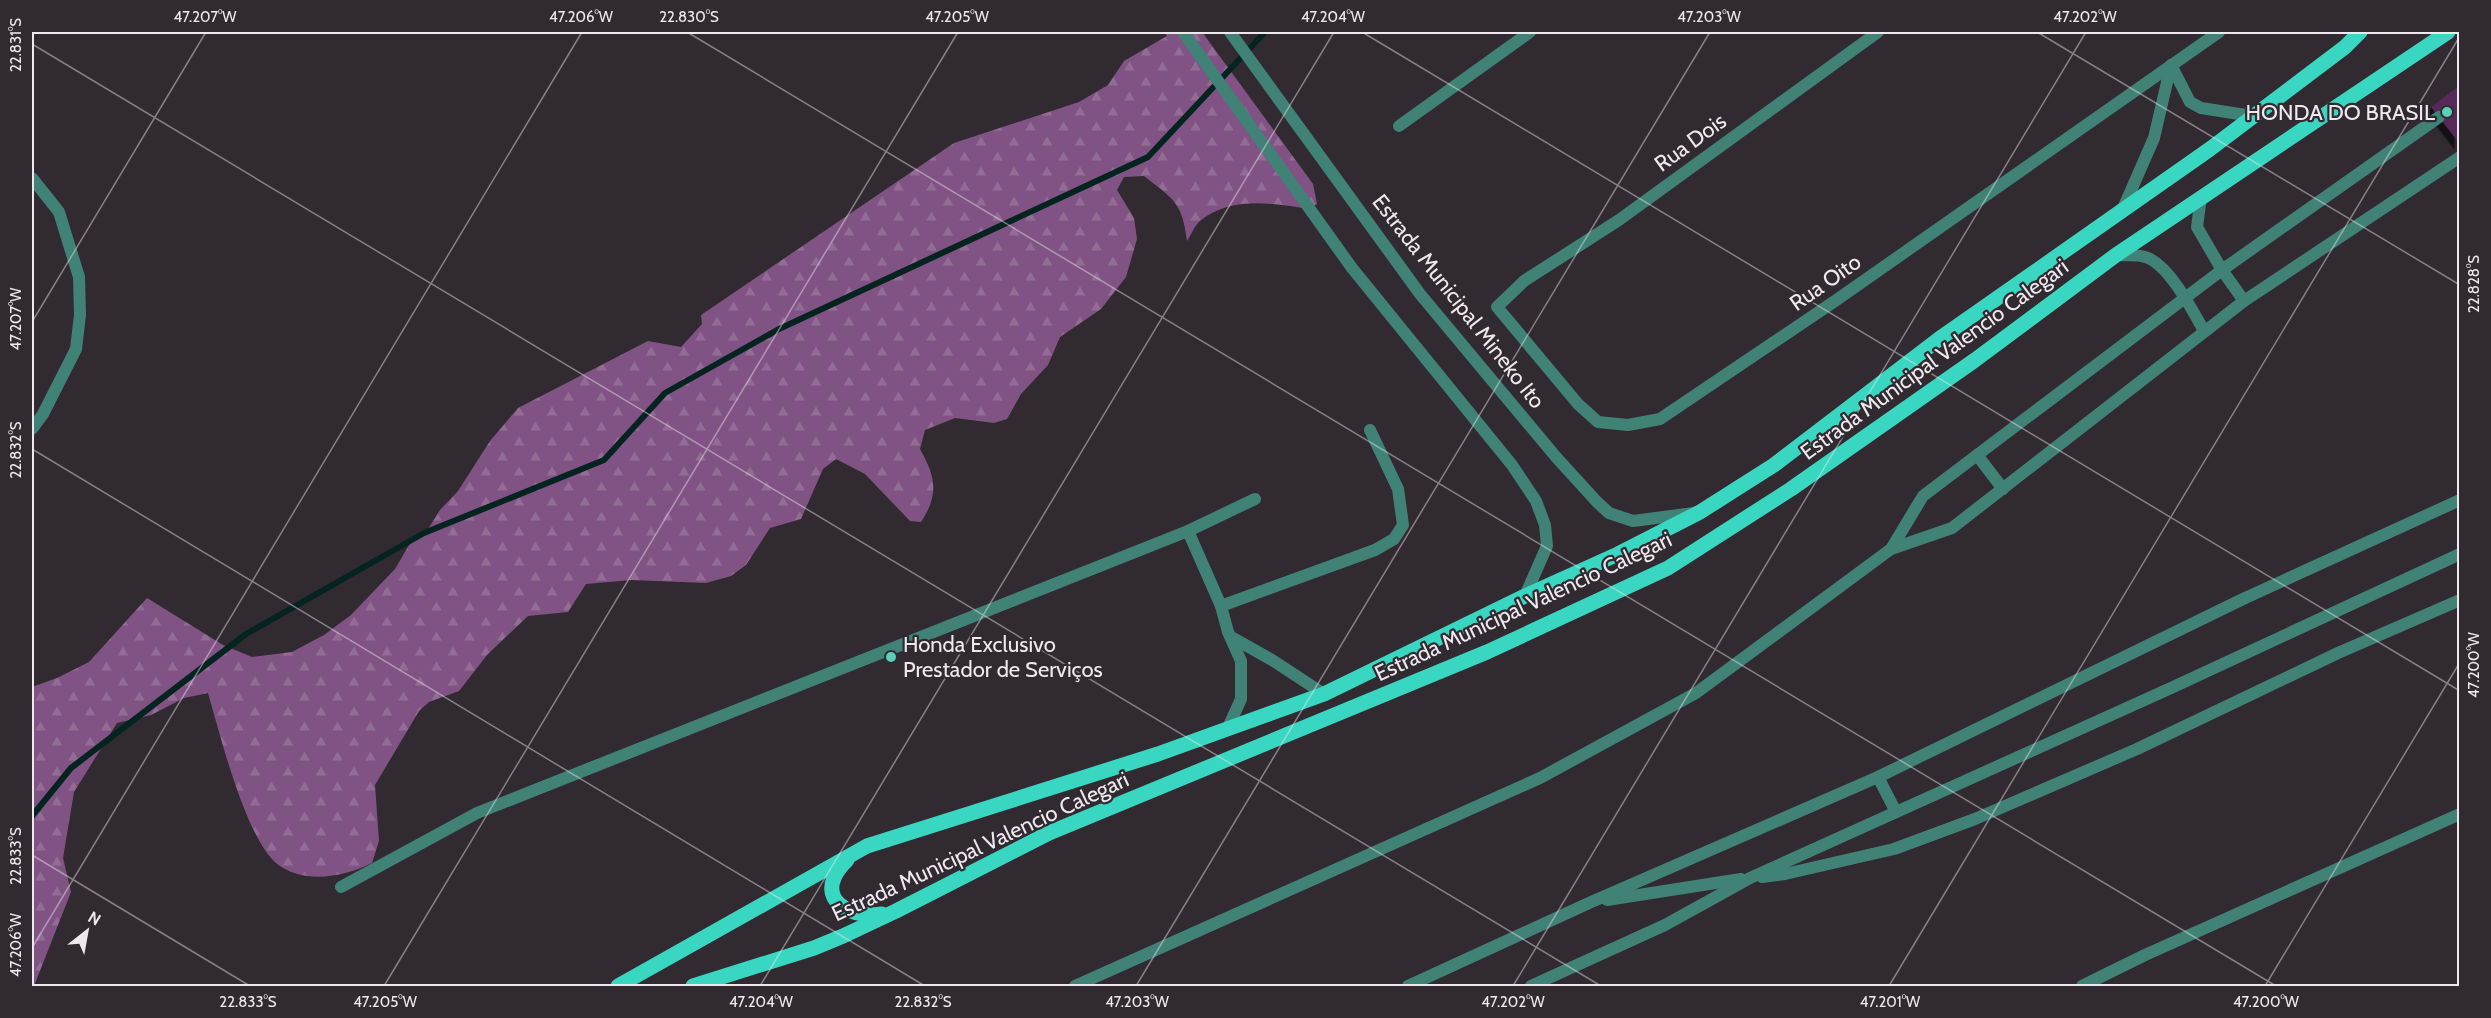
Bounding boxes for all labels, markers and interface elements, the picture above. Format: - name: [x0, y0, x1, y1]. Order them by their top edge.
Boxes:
- text: 47.207°W: [173, 8, 237, 26]
- text: 47.206°W: [549, 8, 614, 26]
- text: 22.830°S: [659, 8, 719, 26]
- text: 47.205°W: [925, 8, 990, 26]
- text: 47.204°W: [1301, 8, 1366, 26]
- text: 47.203°W: [1677, 8, 1742, 26]
- text: 47.202°W: [2053, 8, 2118, 26]
- text: 22.831°S: [7, 18, 25, 72]
- place label: HONDA DO BRASIL: [2245, 99, 2435, 126]
- marker: HONDA DO BRASIL: [2440, 105, 2454, 119]
- street label: Rua Dois: [1649, 107, 1731, 177]
- street label: Estrada Municipal Mineko Ito: [1367, 189, 1551, 414]
- street label: Rua Oito: [1784, 248, 1866, 317]
- street label: Estrada Municipal Valencio Calegari: [1795, 253, 2073, 466]
- text: 22.828°S: [2465, 255, 2483, 313]
- text: 47.207°W: [7, 287, 25, 351]
- text: 22.832°S: [7, 421, 25, 479]
- street label: Estrada Municipal Valencio Calegari: [1370, 526, 1676, 687]
- place label: Honda Exclusivo Prestador de Serviços: [903, 631, 1103, 683]
- text: 47.200°W: [2465, 631, 2483, 698]
- marker: Honda Exclusivo Prestador de Serviços: [884, 650, 898, 664]
- street label: Estrada Municipal Valencio Calegari: [827, 766, 1133, 927]
- text: 22.833°S: [7, 827, 25, 885]
- north arrow: [57, 901, 117, 961]
- text: N: [85, 908, 104, 930]
- text: 47.206°W: [7, 912, 25, 977]
- text: 22.833°S: [219, 993, 277, 1011]
- text: 47.205°W: [353, 993, 418, 1011]
- text: 47.204°W: [729, 993, 794, 1011]
- text: 22.832°S: [894, 993, 952, 1011]
- text: 47.203°W: [1105, 993, 1170, 1011]
- text: 47.202°W: [1481, 993, 1546, 1011]
- text: 47.201°W: [1860, 993, 1921, 1011]
- text: 47.200°W: [2233, 993, 2300, 1011]

